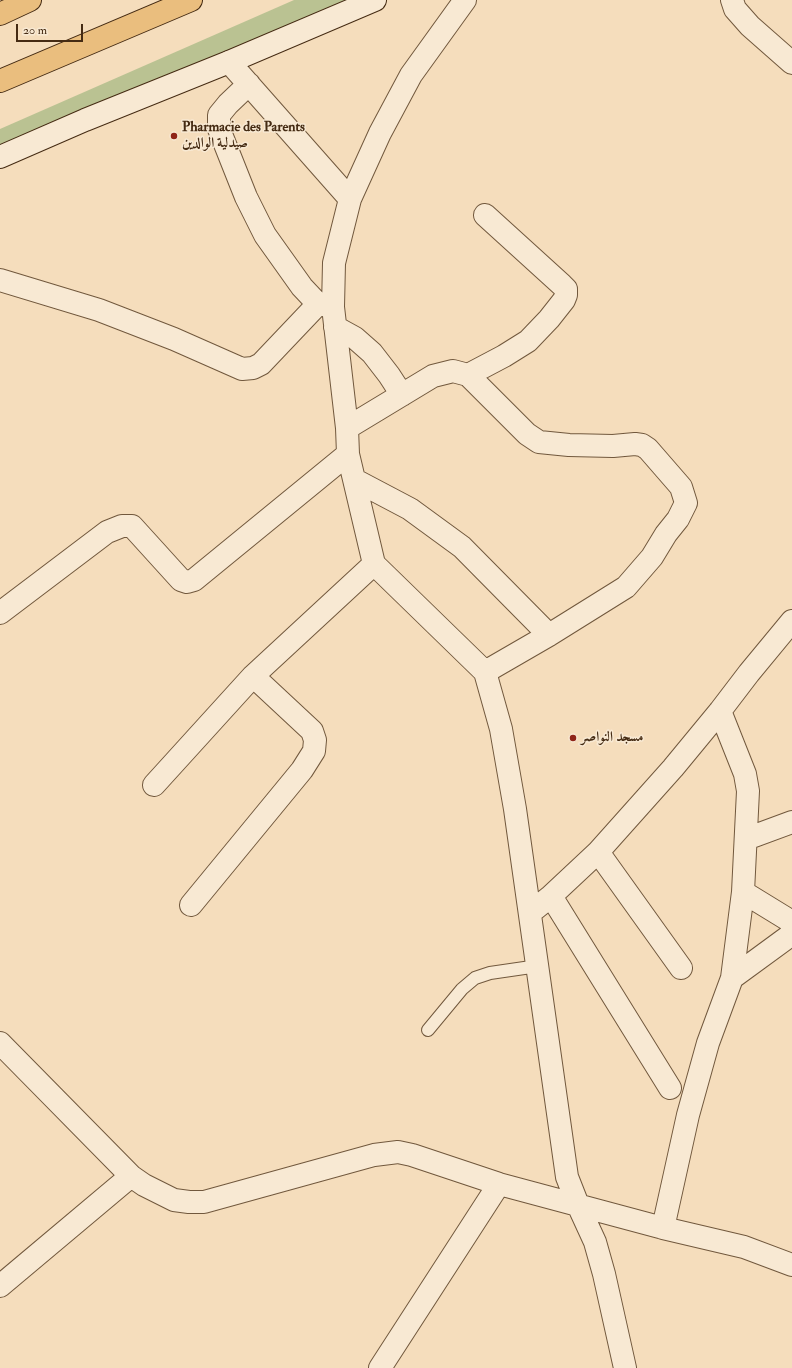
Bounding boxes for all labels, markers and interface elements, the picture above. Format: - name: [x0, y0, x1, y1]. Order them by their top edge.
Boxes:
- scale bar: [18, 16, 85, 42]
- text: 20 m: [23, 23, 47, 38]
- place label: Pharmacie des Parents صيدلية الوالدين: [182, 120, 305, 152]
- marker: Pharmacie des Parents صيدلية الوالدين: [169, 131, 179, 141]
- place label: مسجد النواصر: [581, 730, 643, 746]
- marker: مسجد النواصر: [568, 733, 578, 743]

